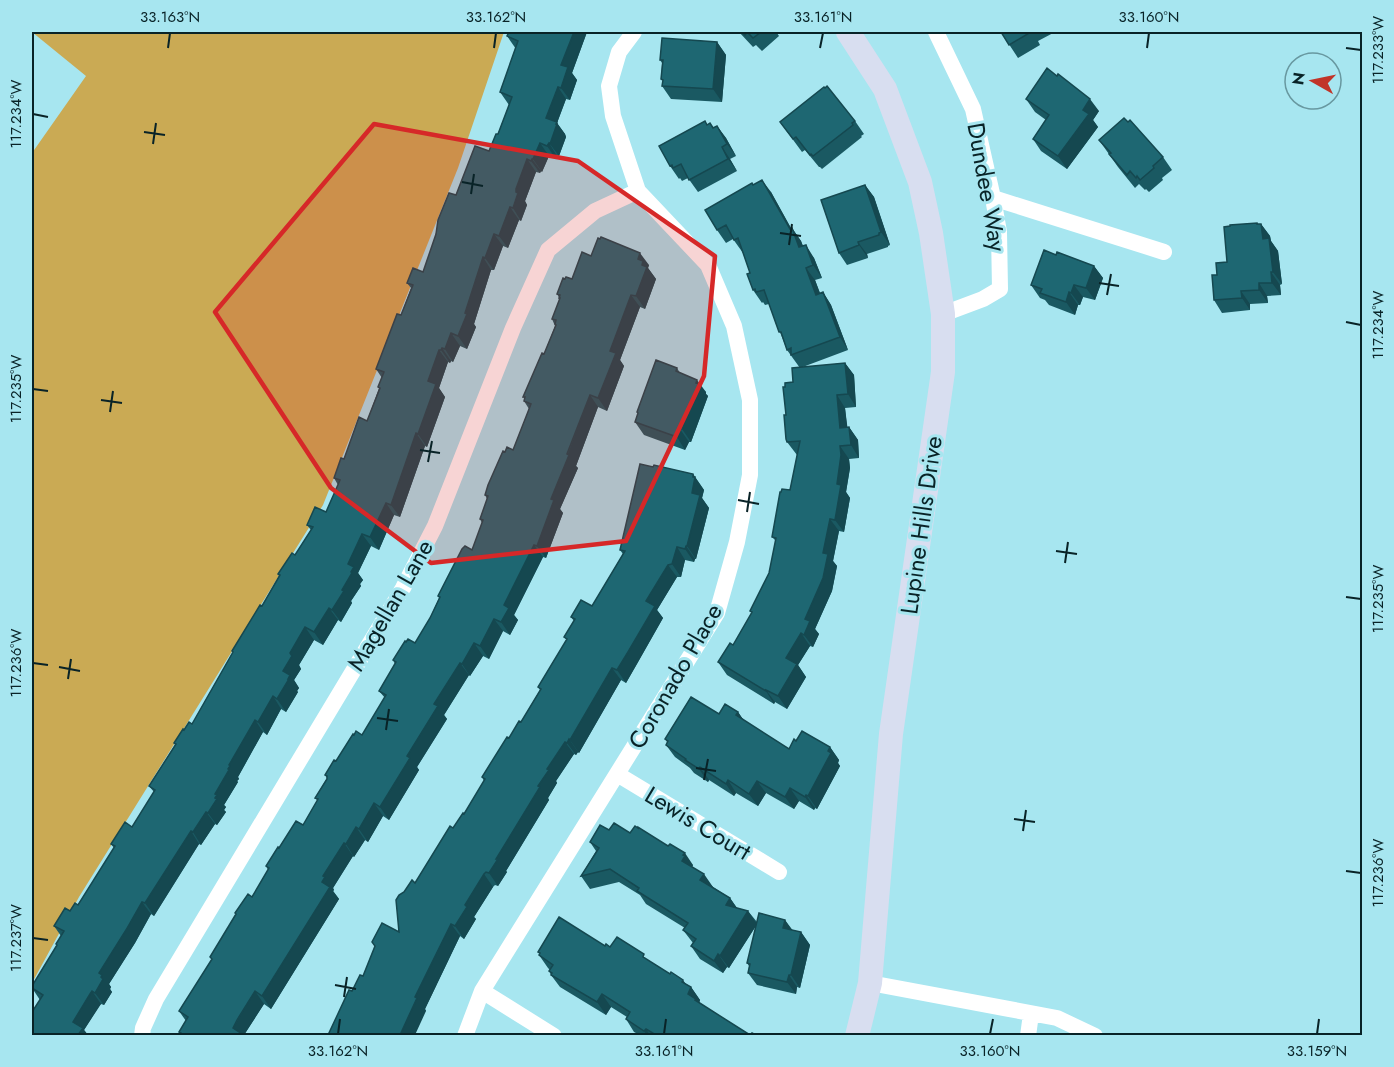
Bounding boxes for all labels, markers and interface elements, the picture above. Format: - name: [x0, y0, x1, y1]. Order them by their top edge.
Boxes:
- text: 33.163°N: [140, 6, 200, 28]
- text: 33.162°N: [466, 6, 526, 28]
- text: 33.161°N: [794, 6, 852, 28]
- text: 33.160°N: [1119, 6, 1179, 28]
- text: 117.233°W: [1367, 16, 1389, 84]
- north arrow: [1283, 51, 1343, 111]
- text: N: [1286, 71, 1311, 87]
- text: 117.234°W: [5, 79, 27, 148]
- street label: Dundee Way: [958, 120, 1016, 255]
- text: 117.234°W: [1367, 290, 1389, 359]
- text: 117.235°W: [5, 355, 27, 423]
- street label: Lupine Hills Drive: [891, 434, 951, 616]
- street label: Magellan Lane: [338, 533, 442, 677]
- text: 117.235°W: [1367, 565, 1389, 633]
- street label: Coronado Place: [619, 597, 731, 755]
- text: 117.236°W: [5, 628, 27, 697]
- street label: Lewis Court: [638, 778, 758, 869]
- text: 117.236°W: [1367, 838, 1389, 907]
- text: 117.237°W: [5, 904, 27, 972]
- text: 33.162°N: [308, 1040, 368, 1062]
- text: 33.161°N: [635, 1040, 693, 1062]
- text: 33.160°N: [960, 1040, 1020, 1062]
- text: 33.159°N: [1287, 1040, 1347, 1062]

